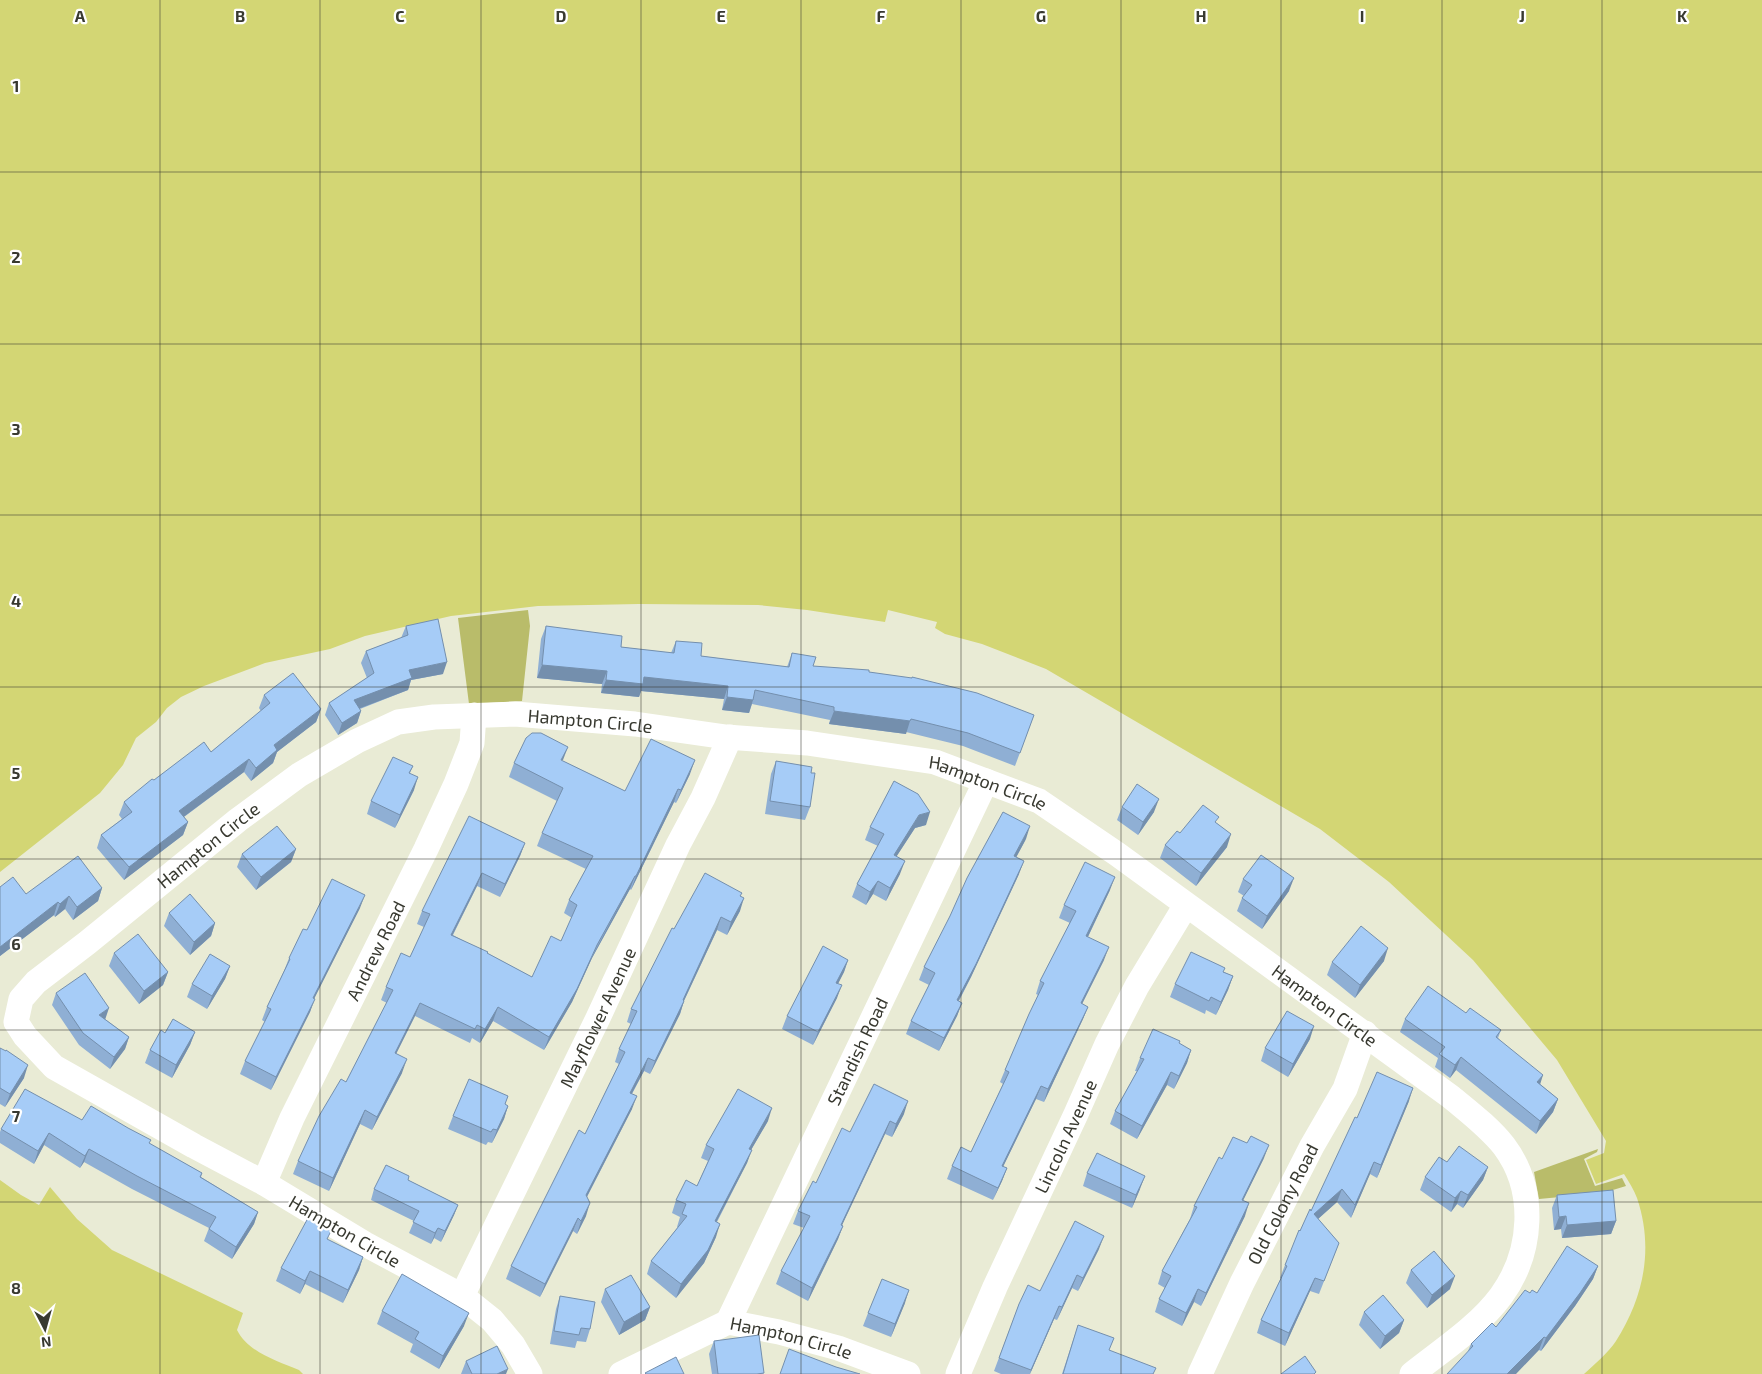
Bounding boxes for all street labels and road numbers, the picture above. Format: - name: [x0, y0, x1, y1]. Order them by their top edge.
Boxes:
- street label: Hampton Circle: [527, 704, 654, 737]
- street label: Hampton Circle: [927, 750, 1052, 815]
- street label: Hampton Circle: [152, 797, 264, 893]
- street label: Andrew Road: [341, 897, 410, 1004]
- street label: Mayflower Avenue: [555, 944, 640, 1091]
- street label: Hampton Circle: [1268, 960, 1382, 1051]
- street label: Standish Road: [822, 994, 892, 1109]
- street label: Lincoln Avenue: [1030, 1076, 1101, 1197]
- street label: Old Colony Road: [1242, 1140, 1322, 1268]
- street label: Hampton Circle: [285, 1190, 405, 1272]
- street label: Hampton Circle: [728, 1312, 855, 1363]

